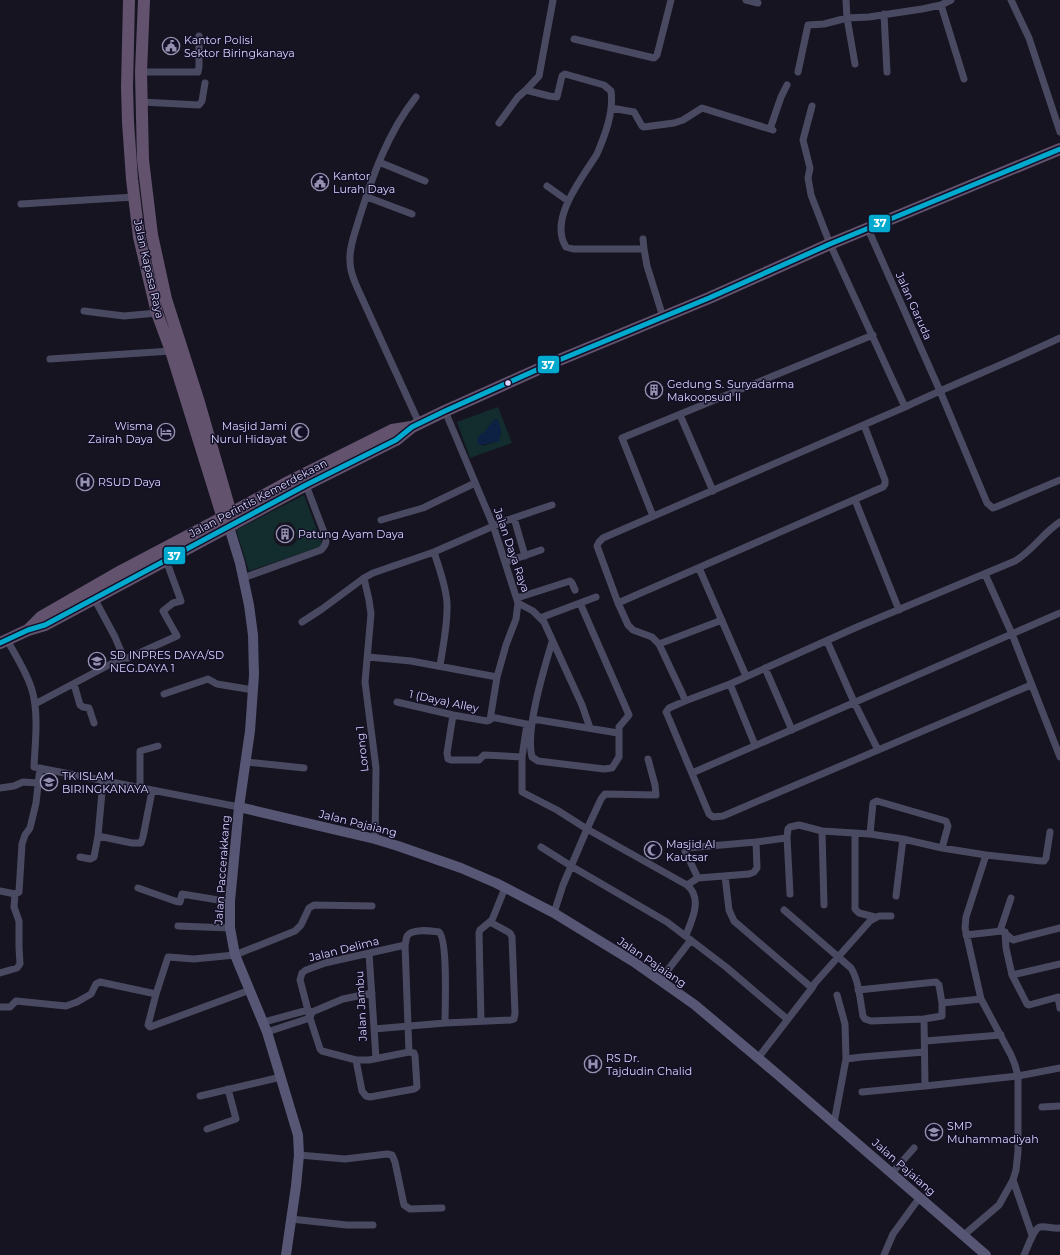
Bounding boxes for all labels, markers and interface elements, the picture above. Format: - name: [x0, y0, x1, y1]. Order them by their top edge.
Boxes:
- place label: Kantor Polisi Sektor Biringkanaya: [184, 33, 295, 60]
- public building icon: Kantor Polisi Sektor Biringkanaya: [161, 36, 181, 56]
- place label: Kantor Lurah Daya: [333, 169, 395, 196]
- public building icon: Kantor Lurah Daya: [310, 172, 330, 192]
- line badge: 37: [868, 214, 891, 233]
- text: 37: [872, 216, 887, 230]
- street label: Jalan Kapasa Raya: [131, 217, 167, 320]
- street label: Jalan Garuda: [892, 269, 935, 342]
- line badge: 37: [537, 355, 560, 374]
- text: 37: [540, 358, 555, 372]
- place label: Gedung S. Suryadarma Makoopsud II: [667, 377, 794, 404]
- unlabelled marker: [503, 378, 513, 388]
- building icon: Gedung S. Suryadarma Makoopsud II: [644, 380, 664, 400]
- place label: Wisma Zairah Daya: [88, 419, 153, 446]
- place label: Masjid Jami Nurul Hidayat: [211, 419, 288, 446]
- hotel icon: Wisma Zairah Daya: [156, 422, 176, 442]
- mosque icon: Masjid Jami Nurul Hidayat: [290, 422, 310, 442]
- street label: Jalan Perintis Kemerdekaan: [186, 456, 329, 541]
- hospital icon: RSUD Daya: [75, 472, 95, 492]
- place label: RSUD Daya: [98, 475, 161, 489]
- street label: Jalan Daya Raya: [491, 505, 533, 594]
- building icon: Patung Ayam Daya: [275, 524, 295, 544]
- place label: Patung Ayam Daya: [298, 527, 404, 541]
- line badge: 37: [163, 546, 186, 565]
- text: 37: [166, 549, 181, 563]
- place label: SD INPRES DAYA/SD NEG.DAYA 1: [110, 648, 224, 675]
- school or university icon: SD INPRES DAYA/SD NEG.DAYA 1: [87, 651, 107, 671]
- street label: 1 (Daya) Alley: [408, 687, 480, 715]
- street label: Lorong 1: [353, 725, 371, 773]
- place label: TK ISLAM BIRINGKANAYA: [62, 769, 149, 796]
- school or university icon: TK ISLAM BIRINGKANAYA: [39, 772, 59, 792]
- street label: Jalan Pajaiang: [317, 806, 398, 839]
- street label: Jalan Paccerakkang: [211, 815, 233, 926]
- place label: Masjid Al Kautsar: [666, 837, 716, 864]
- mosque icon: Masjid Al Kautsar: [643, 840, 663, 860]
- street label: Jalan Pajaiang: [614, 933, 689, 990]
- street label: Jalan Delima: [307, 934, 380, 965]
- street label: Jalan Jambu: [352, 971, 370, 1042]
- place label: RS Dr. Tajdudin Chalid: [606, 1051, 692, 1078]
- hospital icon: RS Dr. Tajdudin Chalid: [583, 1054, 603, 1074]
- place label: SMP Muhammadiyah: [947, 1119, 1039, 1146]
- school or university icon: SMP Muhammadiyah: [924, 1122, 944, 1142]
- street label: Jalan Pajaiang: [868, 1135, 939, 1198]

